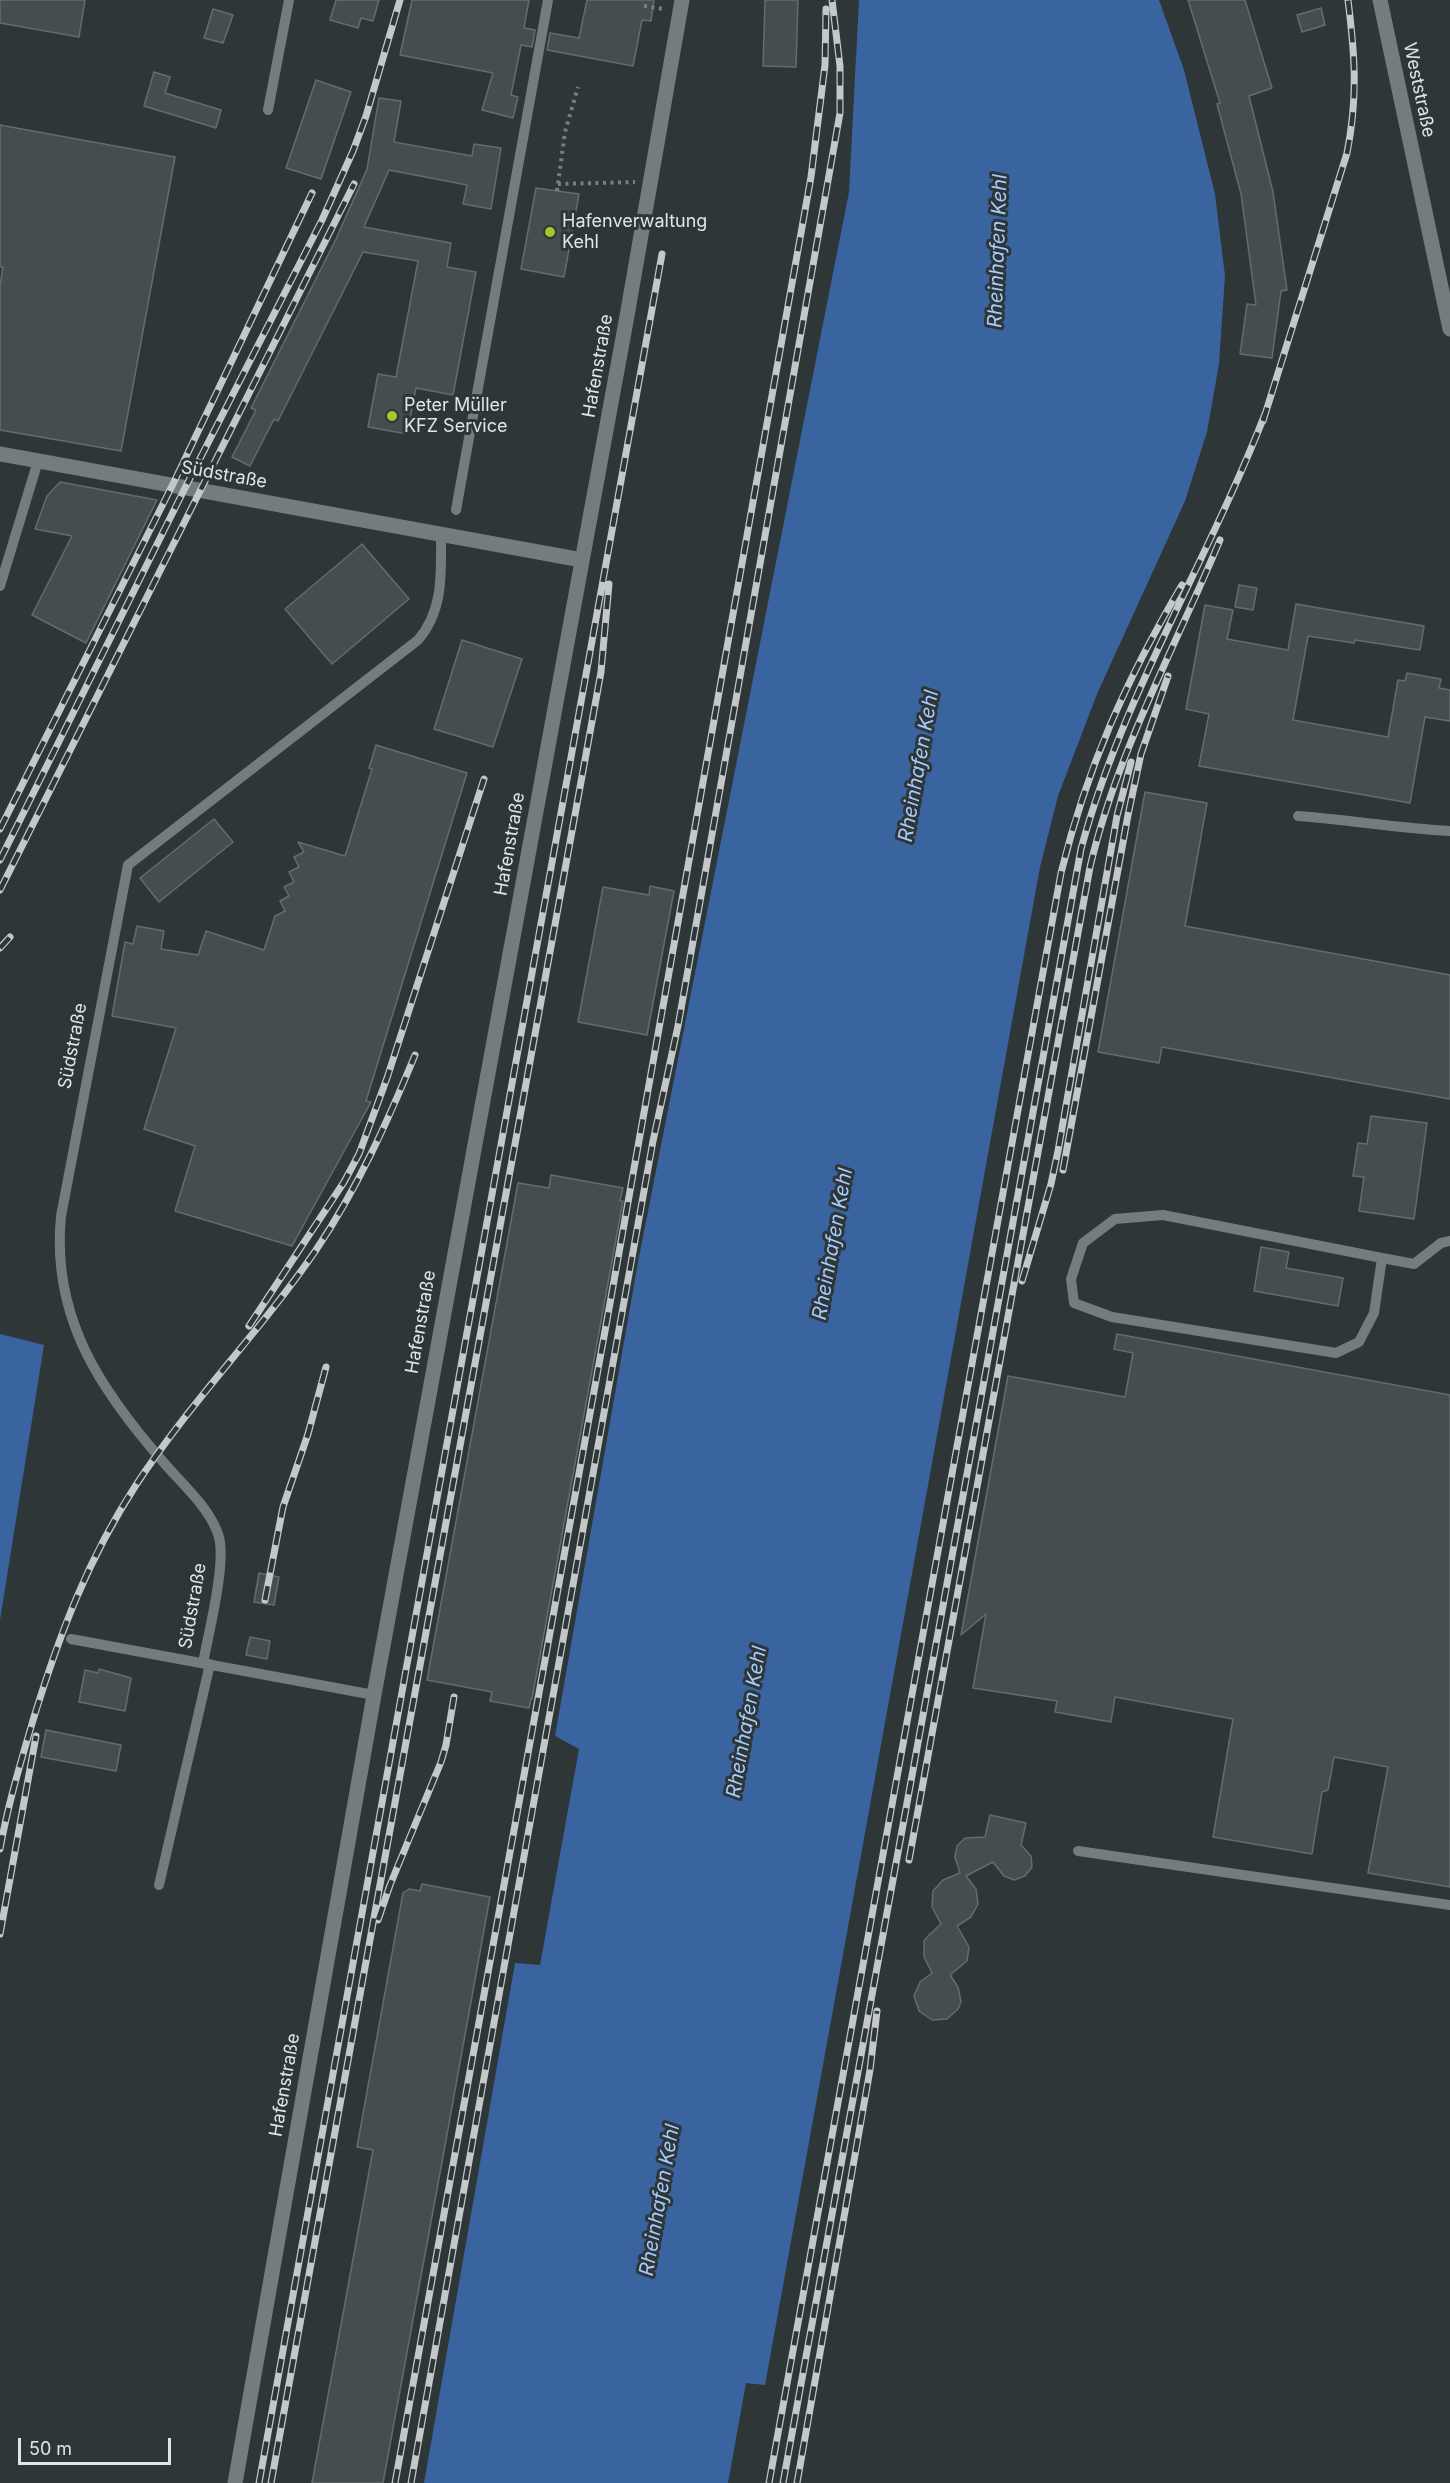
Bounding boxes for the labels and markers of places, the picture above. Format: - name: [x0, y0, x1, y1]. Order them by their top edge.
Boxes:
- place label: Hafenverwaltung Kehl: [562, 211, 707, 254]
- marker: Hafenverwaltung Kehl: [543, 225, 557, 239]
- place label: Peter Müller KFZ Service: [404, 395, 507, 438]
- marker: Peter Müller KFZ Service: [385, 409, 399, 423]

